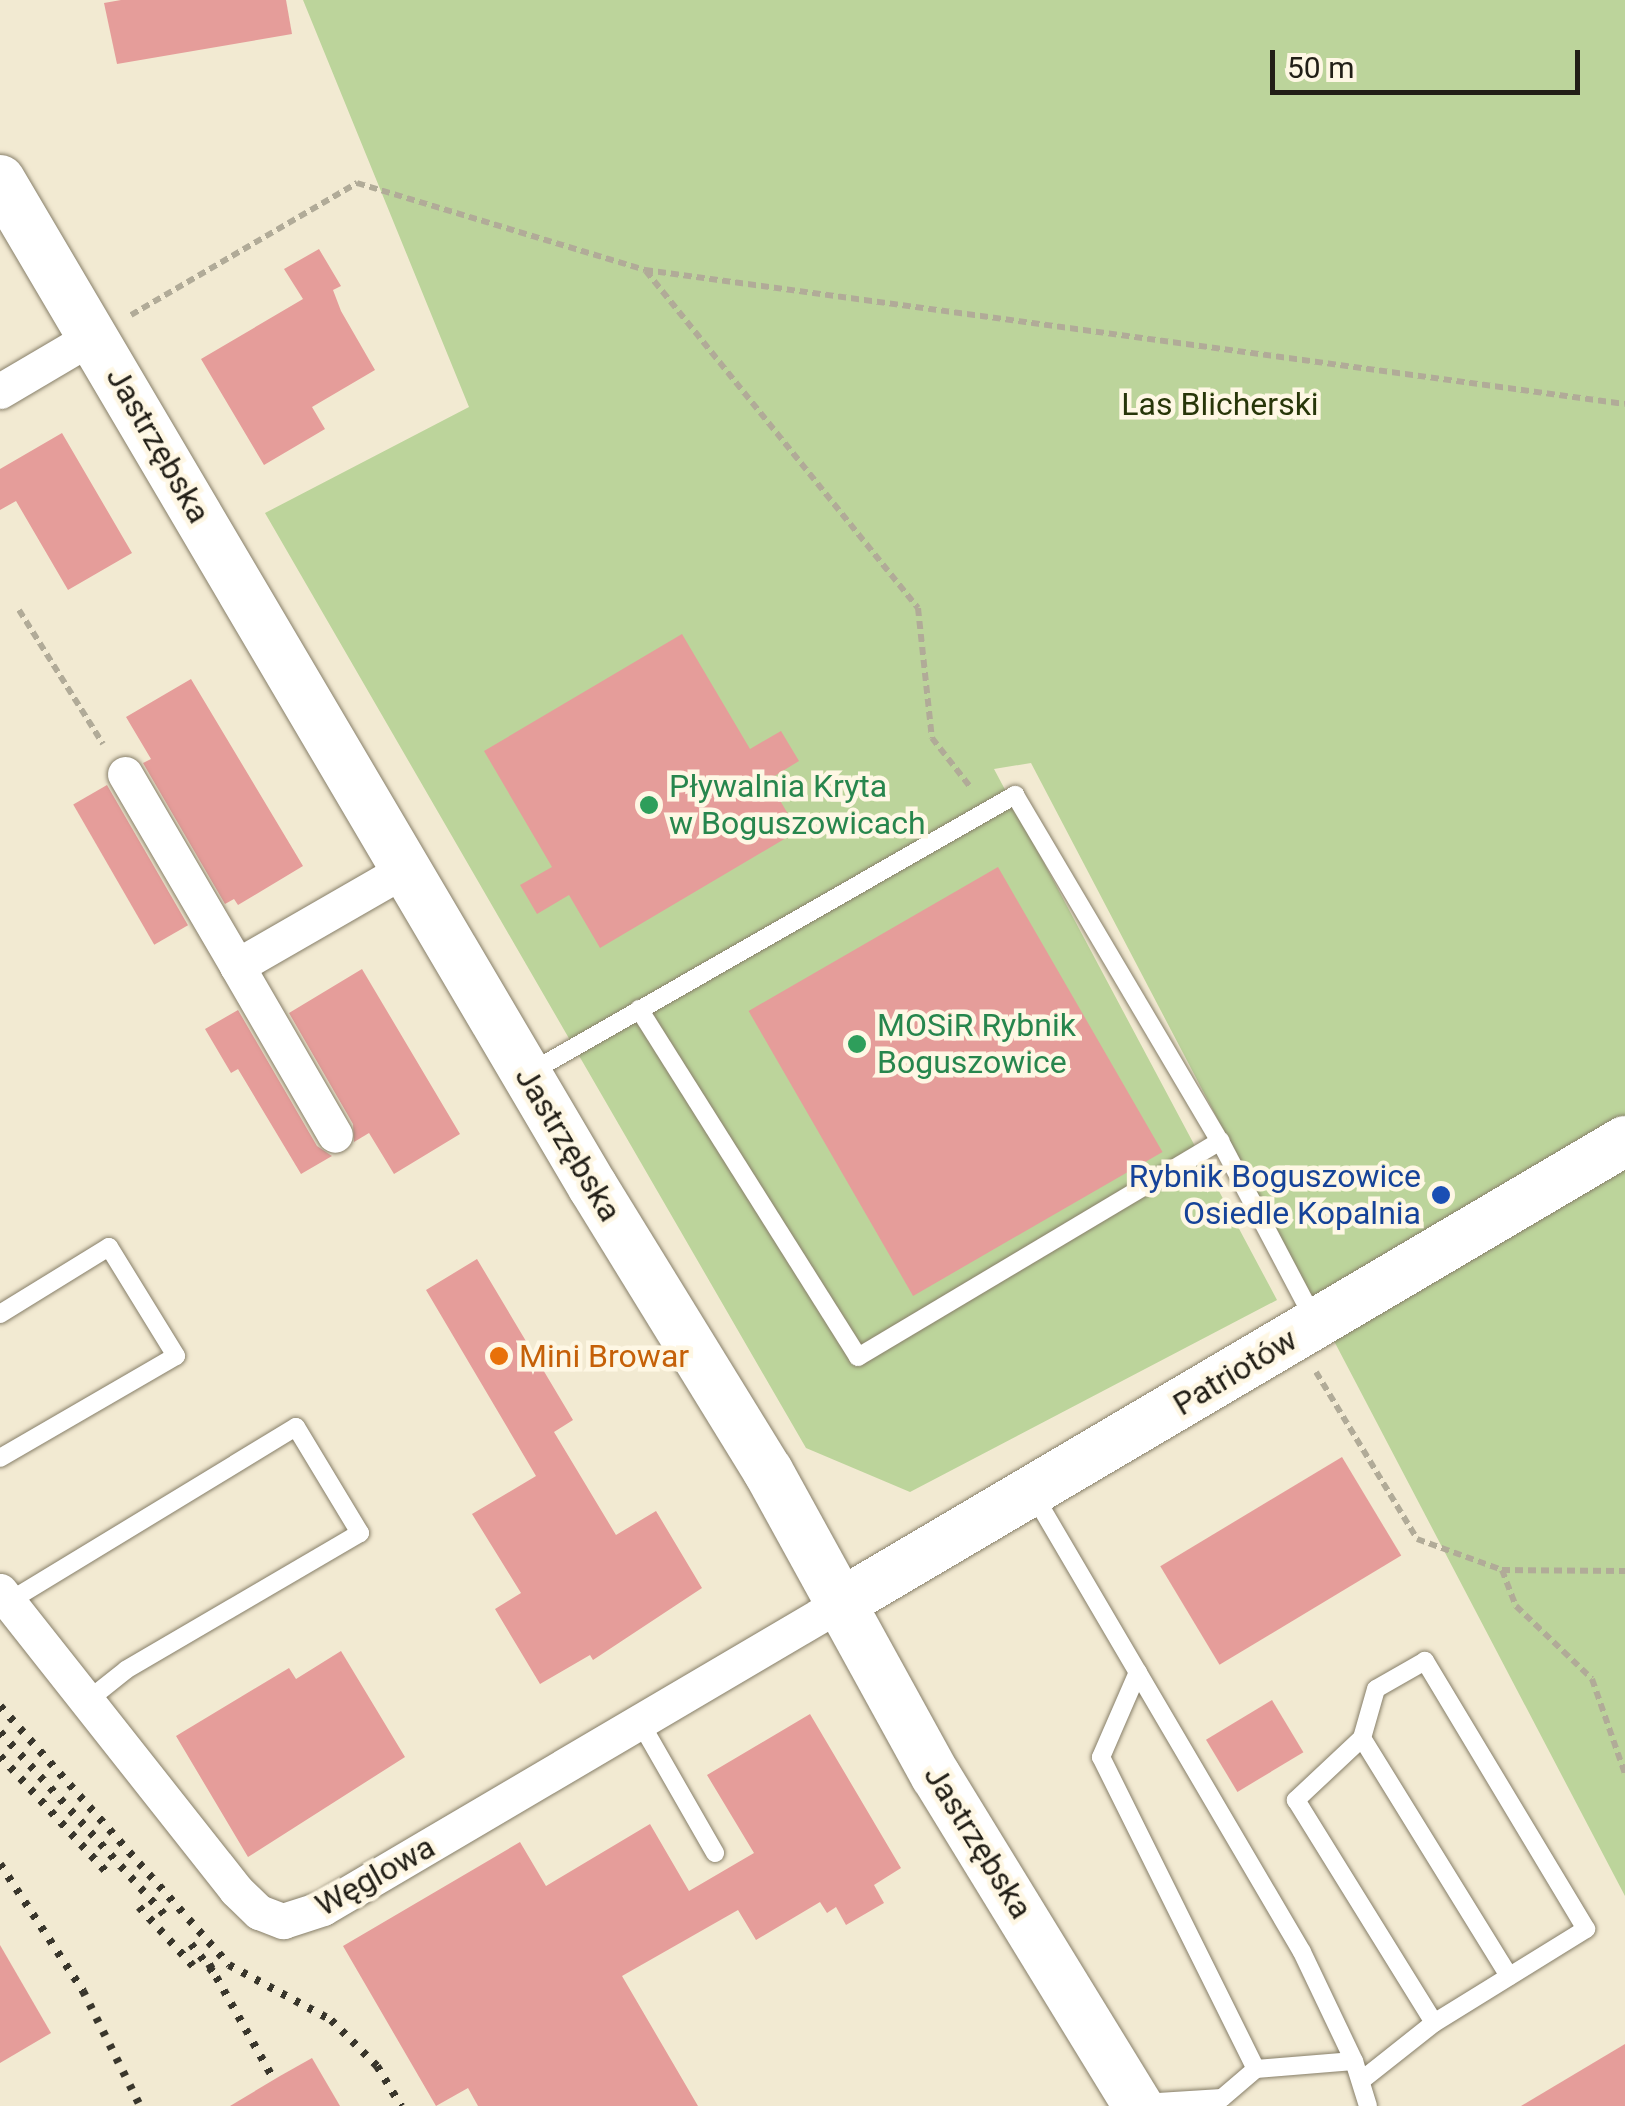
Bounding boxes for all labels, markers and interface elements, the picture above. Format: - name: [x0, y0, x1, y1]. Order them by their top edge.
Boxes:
- scale bar: [1275, 30, 1585, 92]
- text: 50 m: [1287, 50, 1354, 85]
- street label: Jastrzębska: [98, 360, 218, 530]
- park label: Las Blicherski: [1121, 385, 1319, 423]
- place label: Pływalnia Kryta w Boguszowicach: [669, 768, 926, 843]
- marker: Pływalnia Kryta w Boguszowicach: [638, 794, 660, 816]
- place label: MOSiR Rybnik Boguszowice: [877, 1007, 1076, 1082]
- marker: MOSiR Rybnik Boguszowice: [846, 1033, 868, 1055]
- street label: Jastrzębska: [507, 1060, 629, 1228]
- place label: Rybnik Boguszowice Osiedle Kopalnia: [1129, 1158, 1421, 1233]
- marker: Rybnik Boguszowice Osiedle Kopalnia: [1430, 1184, 1452, 1206]
- street label: Patriotów: [1166, 1320, 1304, 1424]
- place label: Mini Browar: [519, 1337, 689, 1375]
- marker: Mini Browar: [488, 1345, 510, 1367]
- street label: Jastrzębska: [916, 1758, 1040, 1926]
- street label: Węglowa: [309, 1828, 441, 1924]

